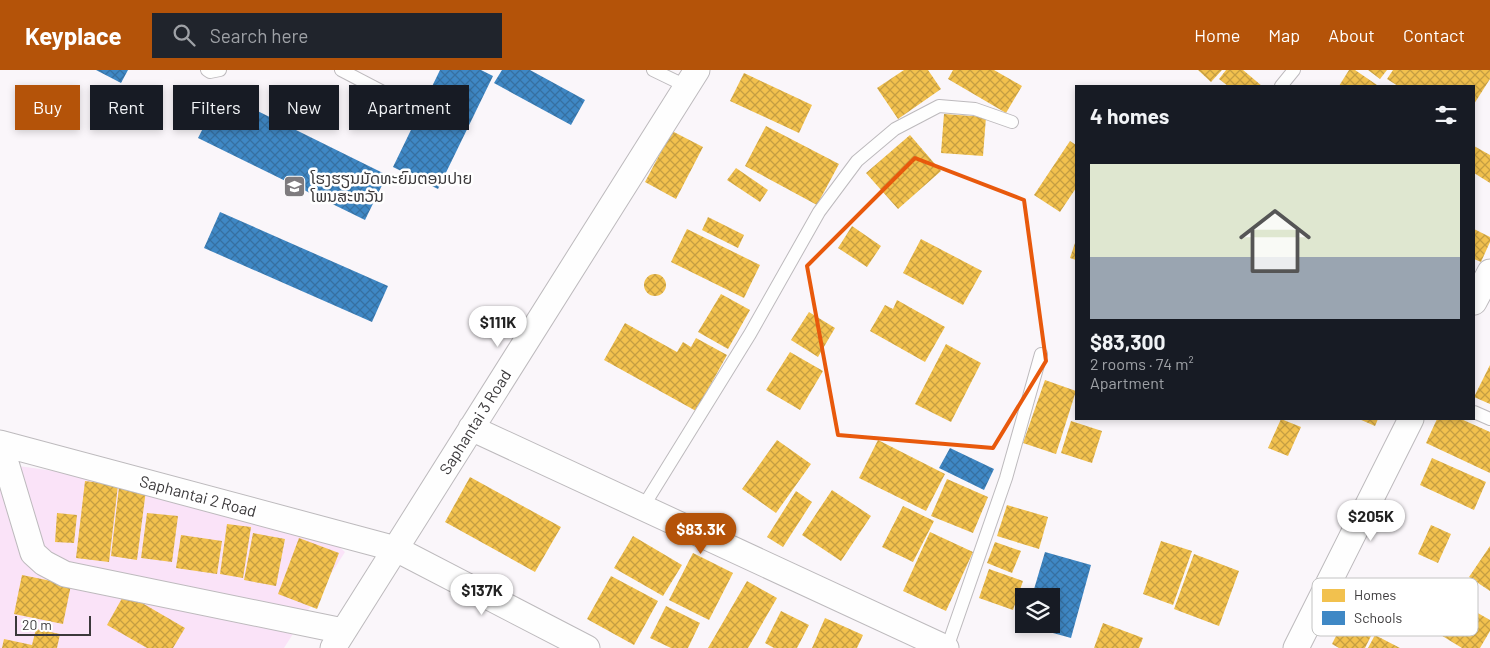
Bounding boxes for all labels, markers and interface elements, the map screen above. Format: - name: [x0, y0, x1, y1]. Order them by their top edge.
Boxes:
- search box: [152, 13, 502, 58]
- text: Keyplace: [25, 21, 122, 50]
- icon: search: [170, 21, 198, 49]
- text: Search here: [210, 24, 308, 47]
- text: Home: [1194, 24, 1240, 46]
- text: Map: [1268, 24, 1300, 46]
- text: About: [1328, 24, 1375, 46]
- text: Contact: [1403, 24, 1465, 46]
- chip: Buy: [15, 85, 80, 130]
- chip: Rent: [90, 85, 163, 130]
- chip: Filters: [173, 85, 259, 130]
- chip: New: [269, 85, 339, 130]
- chip: Apartment: [349, 85, 469, 130]
- icon: filters: [1432, 101, 1460, 129]
- text: 4 homes: [1090, 103, 1169, 128]
- place label: ໂຮງຮຽນມັດທະຍົມຕອນປາຍ ໂພນສະຫວັນ: [310, 168, 472, 205]
- school or university icon: ໂຮງຮຽນມັດທະຍົມຕອນປາຍ ໂພນສະຫວັນ: [283, 175, 307, 199]
- icon: home: [1230, 196, 1320, 286]
- pin: $111K: [463, 306, 533, 348]
- text: $111K: [480, 312, 516, 331]
- text: $83,300: [1090, 329, 1166, 354]
- text: 2 rooms · 74 m²: [1090, 354, 1194, 373]
- street label: Saphantai 3 Road: [435, 366, 514, 478]
- text: Apartment: [1090, 373, 1165, 392]
- street label: Saphantai 2 Road: [138, 471, 259, 520]
- pin: $205K: [1336, 500, 1406, 542]
- text: $205K: [1348, 506, 1394, 525]
- pin: $83.3K: [660, 512, 742, 555]
- text: $83.3K: [676, 519, 726, 538]
- pin: $137K: [447, 574, 517, 616]
- legend: [1312, 578, 1478, 636]
- text: $137K: [461, 580, 503, 599]
- text: Homes: [1354, 586, 1397, 603]
- map controls: [1015, 588, 1060, 633]
- button: layers: [1015, 588, 1060, 633]
- text: Schools: [1354, 609, 1402, 626]
- scale bar: [15, 613, 91, 636]
- text: 20 m: [22, 616, 52, 633]

